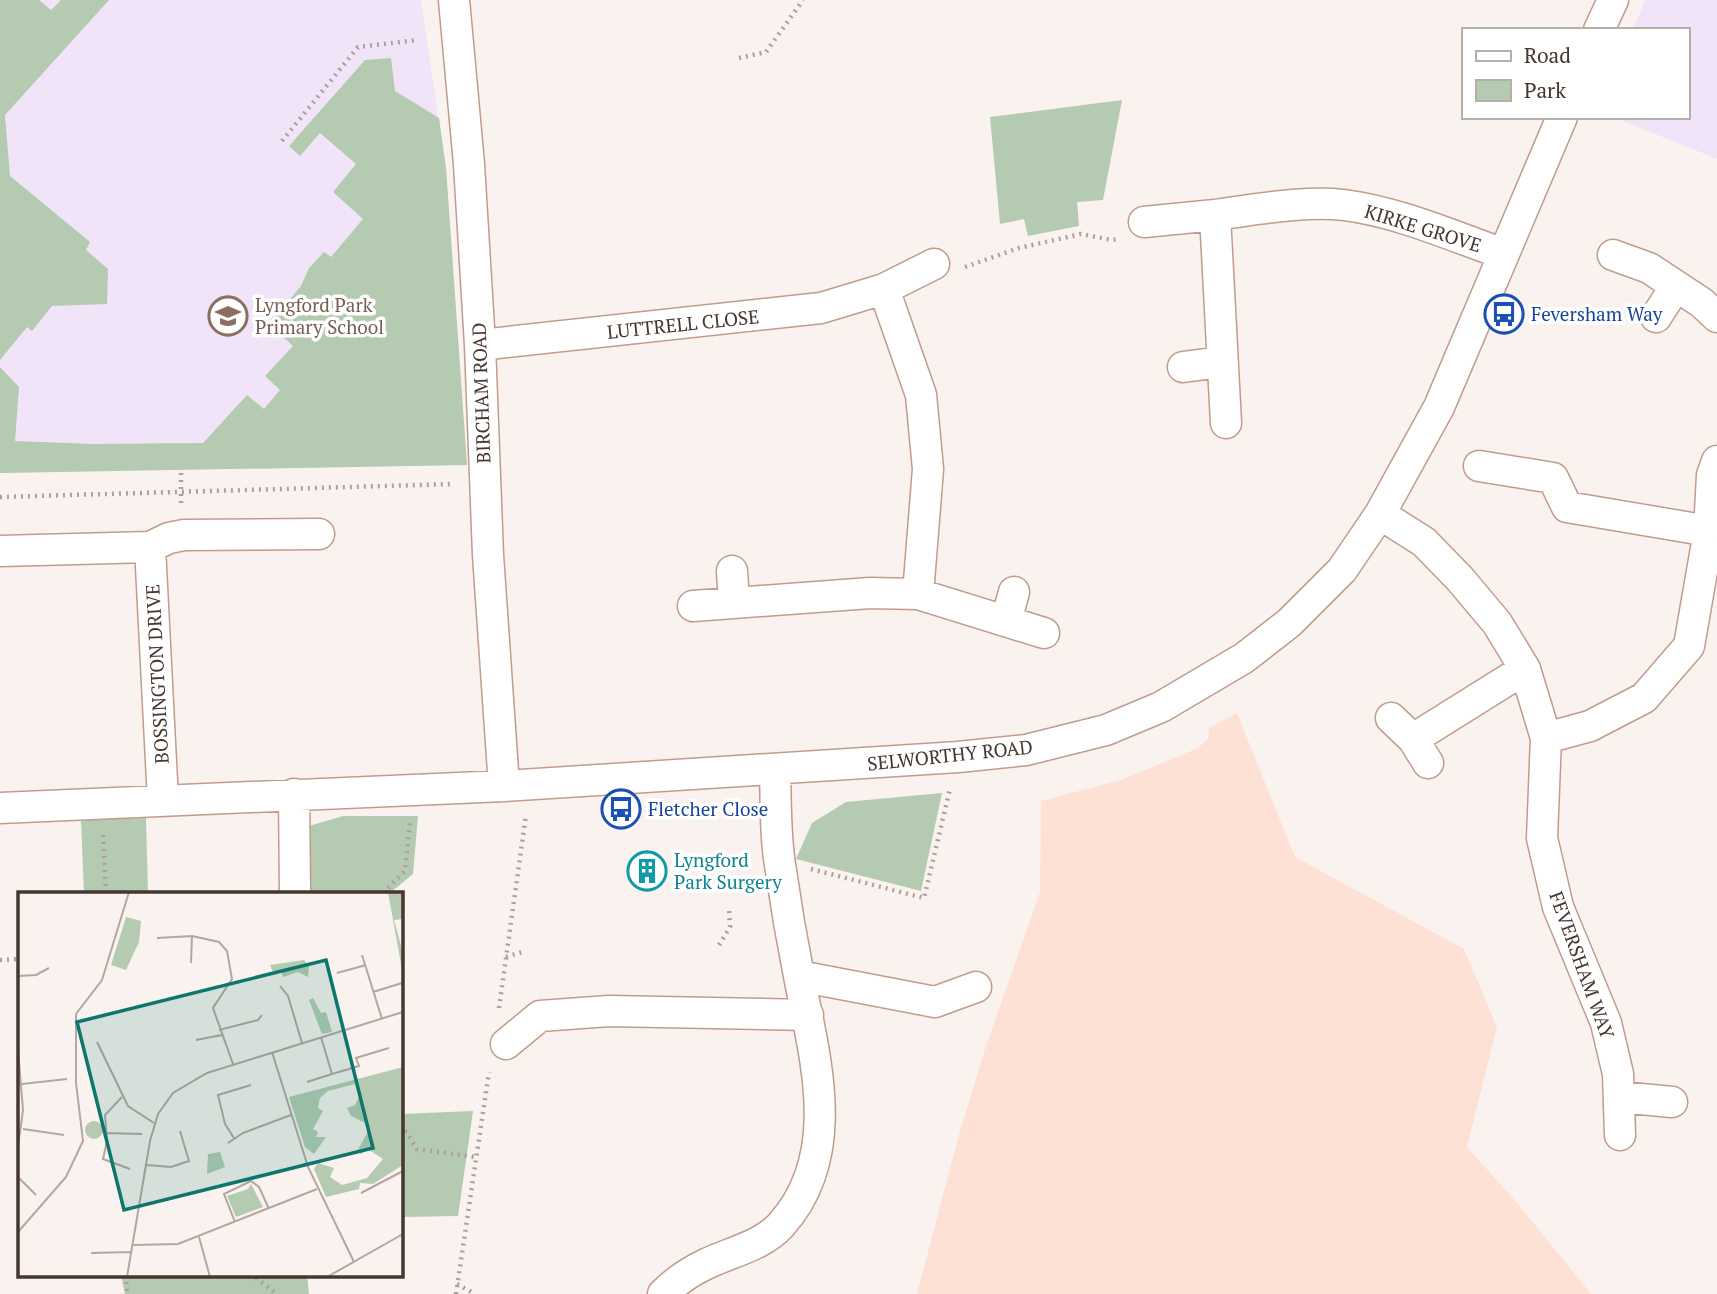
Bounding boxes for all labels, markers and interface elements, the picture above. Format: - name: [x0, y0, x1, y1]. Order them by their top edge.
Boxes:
- legend: [1462, 28, 1689, 119]
- text: Road: [1524, 41, 1571, 69]
- text: Park: [1524, 76, 1566, 104]
- street label: KIRKE GROVE: [1362, 198, 1485, 257]
- place label: Lyngford Park Primary School: [255, 292, 384, 339]
- bus stop icon: Feversham Way: [1483, 293, 1525, 335]
- school or university icon: Lyngford Park Primary School: [207, 295, 249, 337]
- place label: Feversham Way: [1531, 301, 1663, 326]
- street label: LUTTRELL CLOSE: [606, 303, 760, 344]
- street label: BIRCHAM ROAD: [466, 322, 495, 464]
- street label: BOSSINGTON DRIVE: [139, 584, 174, 765]
- street label: SELWORTHY ROAD: [866, 733, 1034, 776]
- bus stop icon: Fletcher Close: [600, 788, 642, 830]
- place label: Fletcher Close: [648, 796, 768, 821]
- place label: Lyngford Park Surgery: [674, 847, 782, 894]
- building icon: Lyngford Park Surgery: [626, 850, 668, 892]
- street label: FEVERSHAM WAY: [1544, 888, 1621, 1043]
- inset map: [18, 892, 402, 1276]

